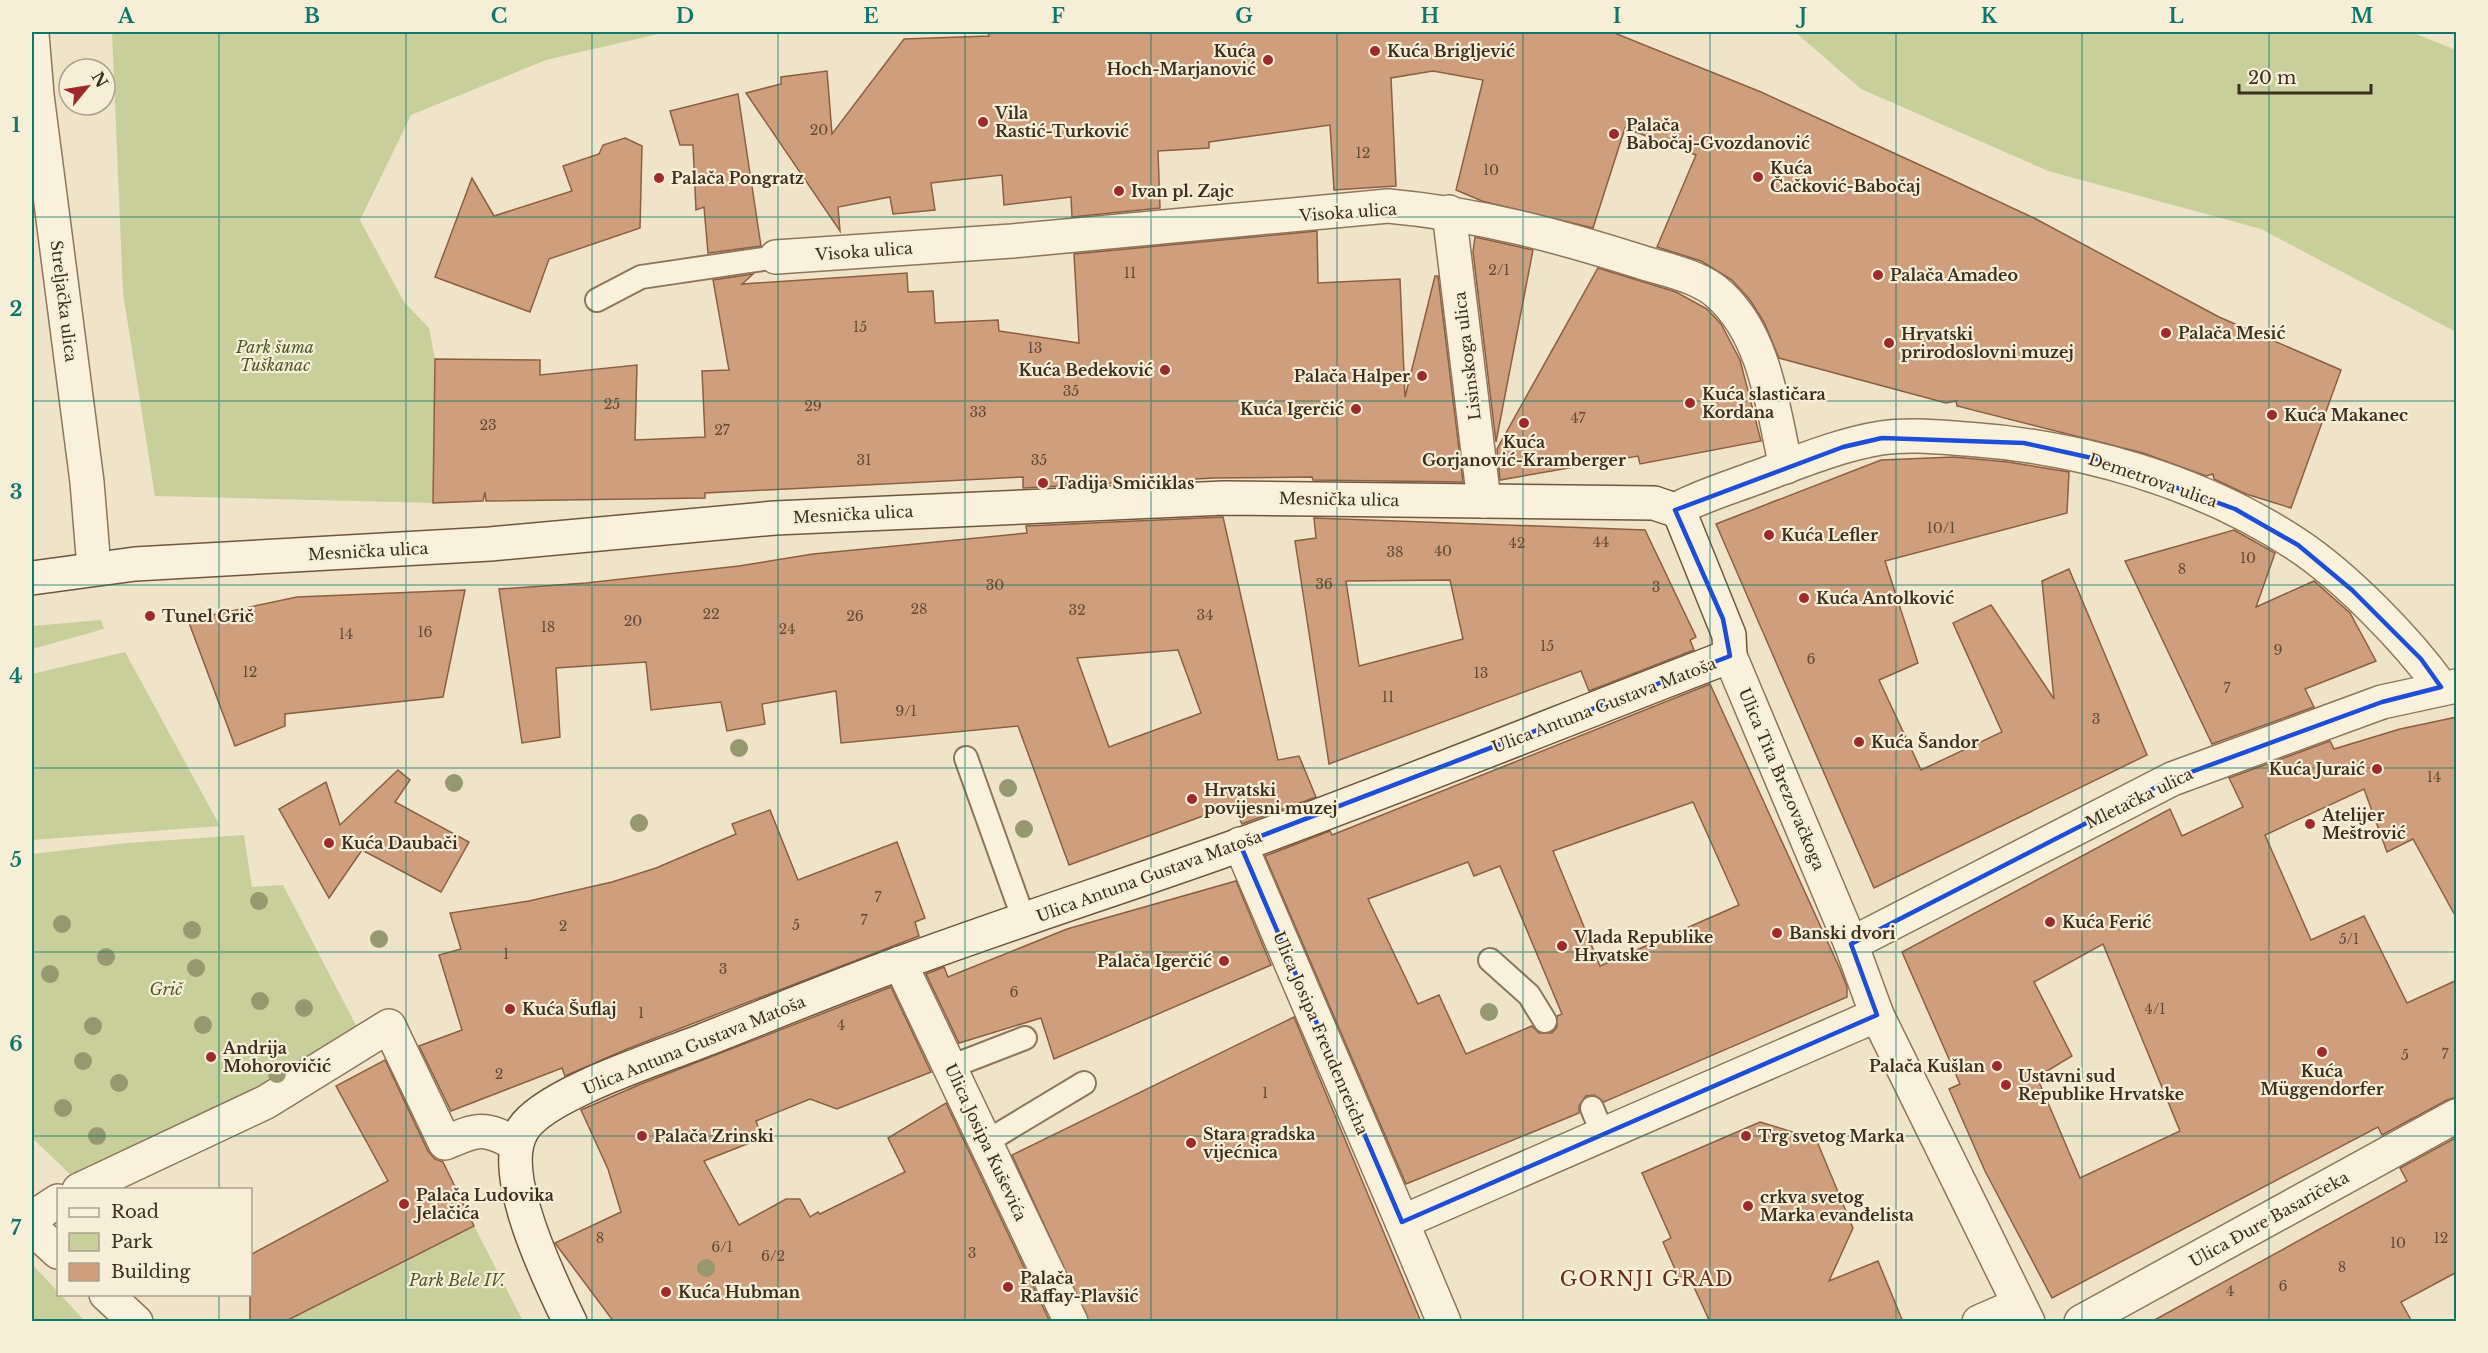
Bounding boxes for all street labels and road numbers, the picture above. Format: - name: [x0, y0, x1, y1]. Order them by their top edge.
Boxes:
- street label: Visoka ulica: [1298, 199, 1397, 225]
- street label: Visoka ulica: [814, 238, 913, 264]
- street label: Streljačka ulica: [47, 239, 81, 363]
- street label: Lisinskoga ulica: [1449, 290, 1485, 422]
- street label: Demetrova ulica: [2086, 449, 2220, 511]
- street label: Mesnička ulica: [1279, 488, 1400, 510]
- street label: Mesnička ulica: [792, 501, 914, 527]
- street label: Mesnička ulica: [307, 538, 429, 564]
- street label: Ulica Antuna Gustava Matoša: [1489, 653, 1719, 757]
- street label: Ulica Tita Brezovačkoga: [1734, 685, 1830, 873]
- street label: Mletačka ulica: [2082, 763, 2196, 833]
- street label: Ulica Antuna Gustava Matoša: [1034, 826, 1265, 926]
- street label: Ulica Josipa Freudenreicha: [1269, 928, 1373, 1138]
- street label: Ulica Antuna Gustava Matoša: [580, 991, 808, 1099]
- street label: Ulica Josipa Kuševića: [941, 1060, 1031, 1224]
- street label: Ulica Đure Basaričeka: [2186, 1167, 2352, 1271]

